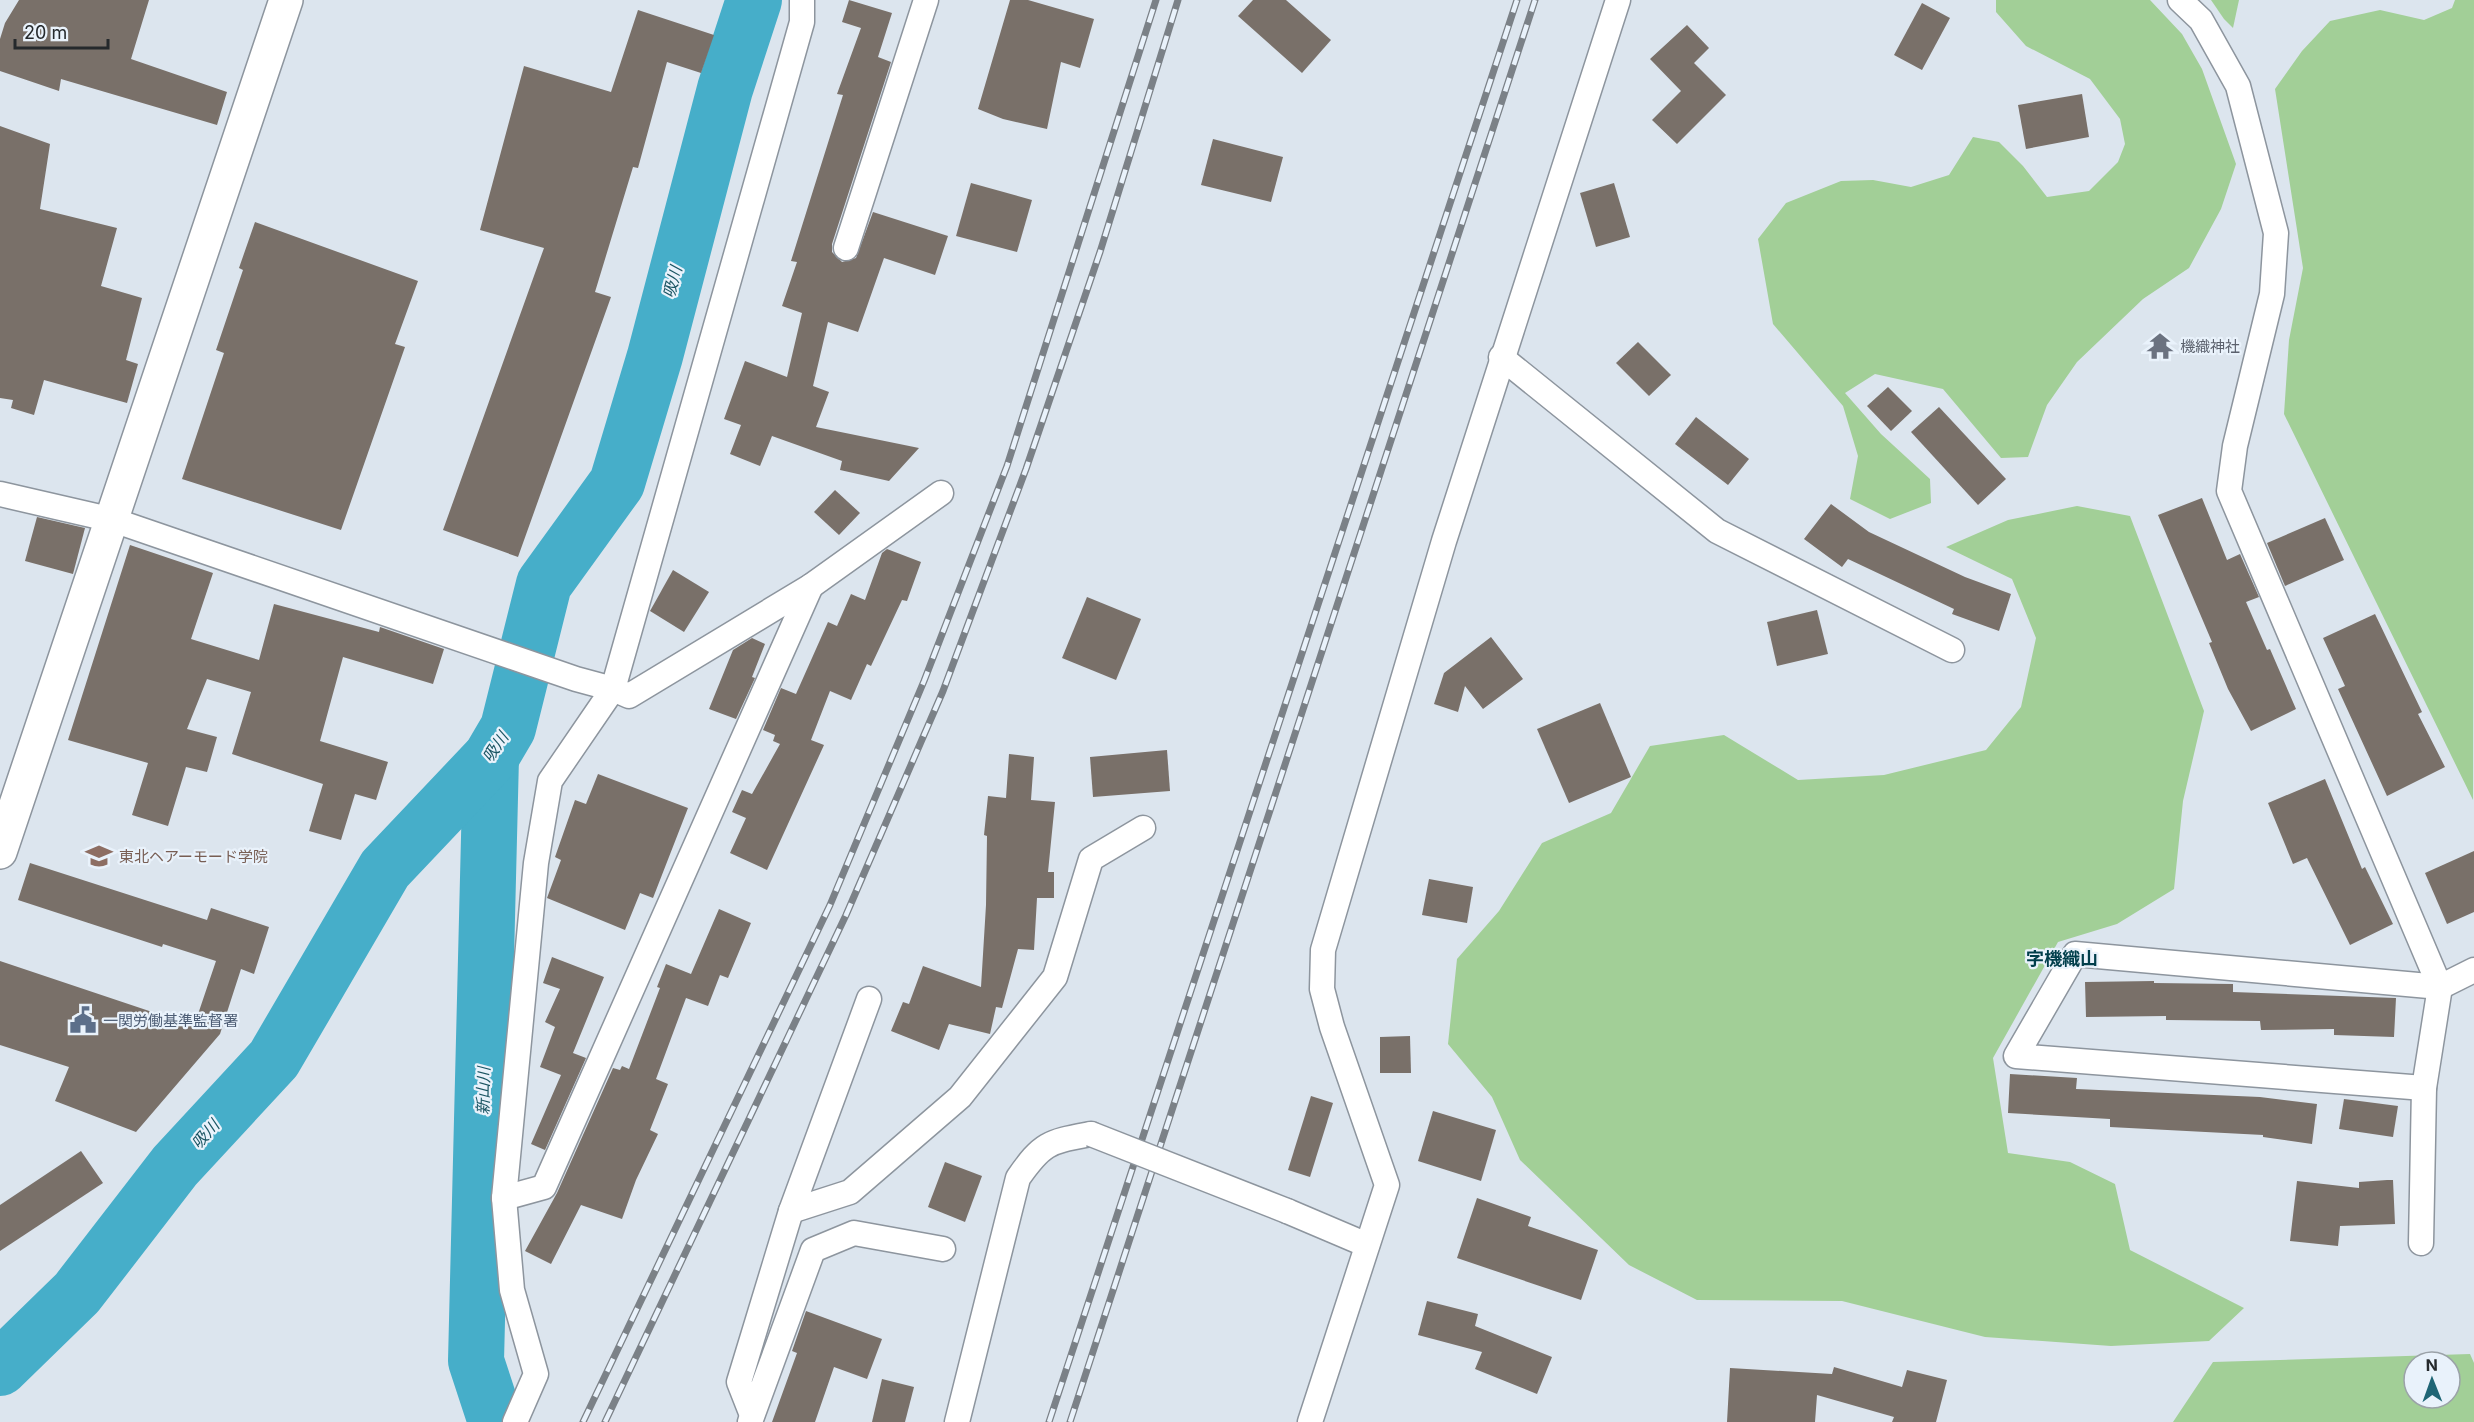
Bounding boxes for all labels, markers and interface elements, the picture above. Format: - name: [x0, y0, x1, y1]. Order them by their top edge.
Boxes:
- scale bar: [15, 12, 108, 50]
- text: 20 m: [24, 22, 67, 43]
- water label: 吸川: [658, 262, 686, 300]
- temple icon: 機織神社: [2145, 331, 2175, 361]
- place label: 機織神社: [2180, 337, 2240, 356]
- water label: 吸川: [478, 726, 513, 766]
- school or university icon: 東北ヘアーモード学院: [84, 841, 114, 871]
- place label: 東北ヘアーモード学院: [119, 847, 268, 866]
- district label: 字機織山: [2026, 948, 2098, 969]
- public building icon: 一関労働基準監督署: [68, 1005, 98, 1035]
- place label: 一関労働基準監督署: [103, 1011, 238, 1030]
- water label: 新山川: [473, 1065, 493, 1115]
- water label: 吸川: [187, 1114, 224, 1153]
- north arrow: [2402, 1350, 2462, 1410]
- text: N: [2425, 1355, 2438, 1375]

